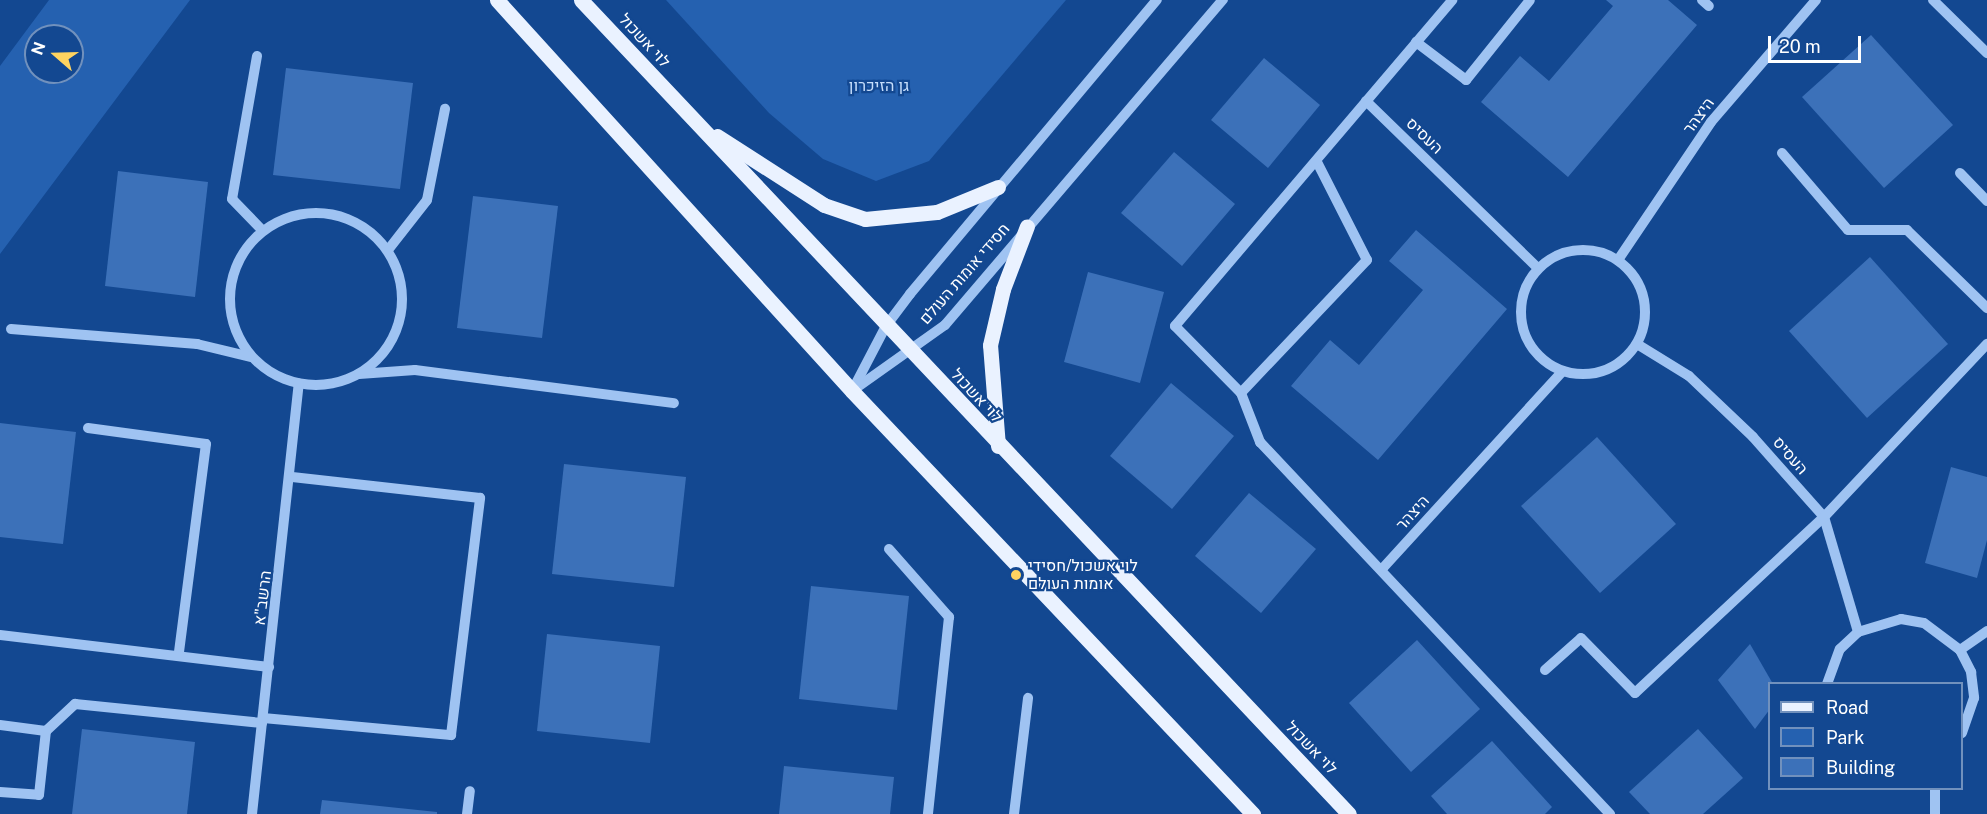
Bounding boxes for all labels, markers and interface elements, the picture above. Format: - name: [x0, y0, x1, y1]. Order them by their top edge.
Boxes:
- street label: לוי אשכול: [614, 10, 674, 72]
- north arrow: [24, 24, 84, 84]
- scale bar: [1771, 24, 1864, 62]
- text: 20 m: [1779, 36, 1821, 57]
- text: N: [27, 39, 50, 57]
- park label: גן הזיכרון: [849, 76, 909, 96]
- street label: היצהר: [1679, 94, 1719, 138]
- street label: העסיס: [1402, 114, 1446, 158]
- street label: חסידי אומות העולם: [916, 220, 1014, 328]
- street label: לוי אשכול: [946, 365, 1006, 427]
- street label: העסיס: [1768, 433, 1812, 479]
- street label: היצהר: [1392, 492, 1434, 534]
- place label: לוי אשכול/חסידי אומות העולם: [1028, 556, 1138, 594]
- marker: לוי אשכול/חסידי אומות העולם: [1009, 568, 1023, 582]
- street label: הרשב"א: [250, 569, 276, 627]
- legend: [1768, 682, 1963, 790]
- text: Road: [1826, 697, 1869, 718]
- street label: לוי אשכול: [1281, 718, 1341, 778]
- text: Park: [1826, 727, 1864, 748]
- text: Building: [1826, 757, 1895, 778]

